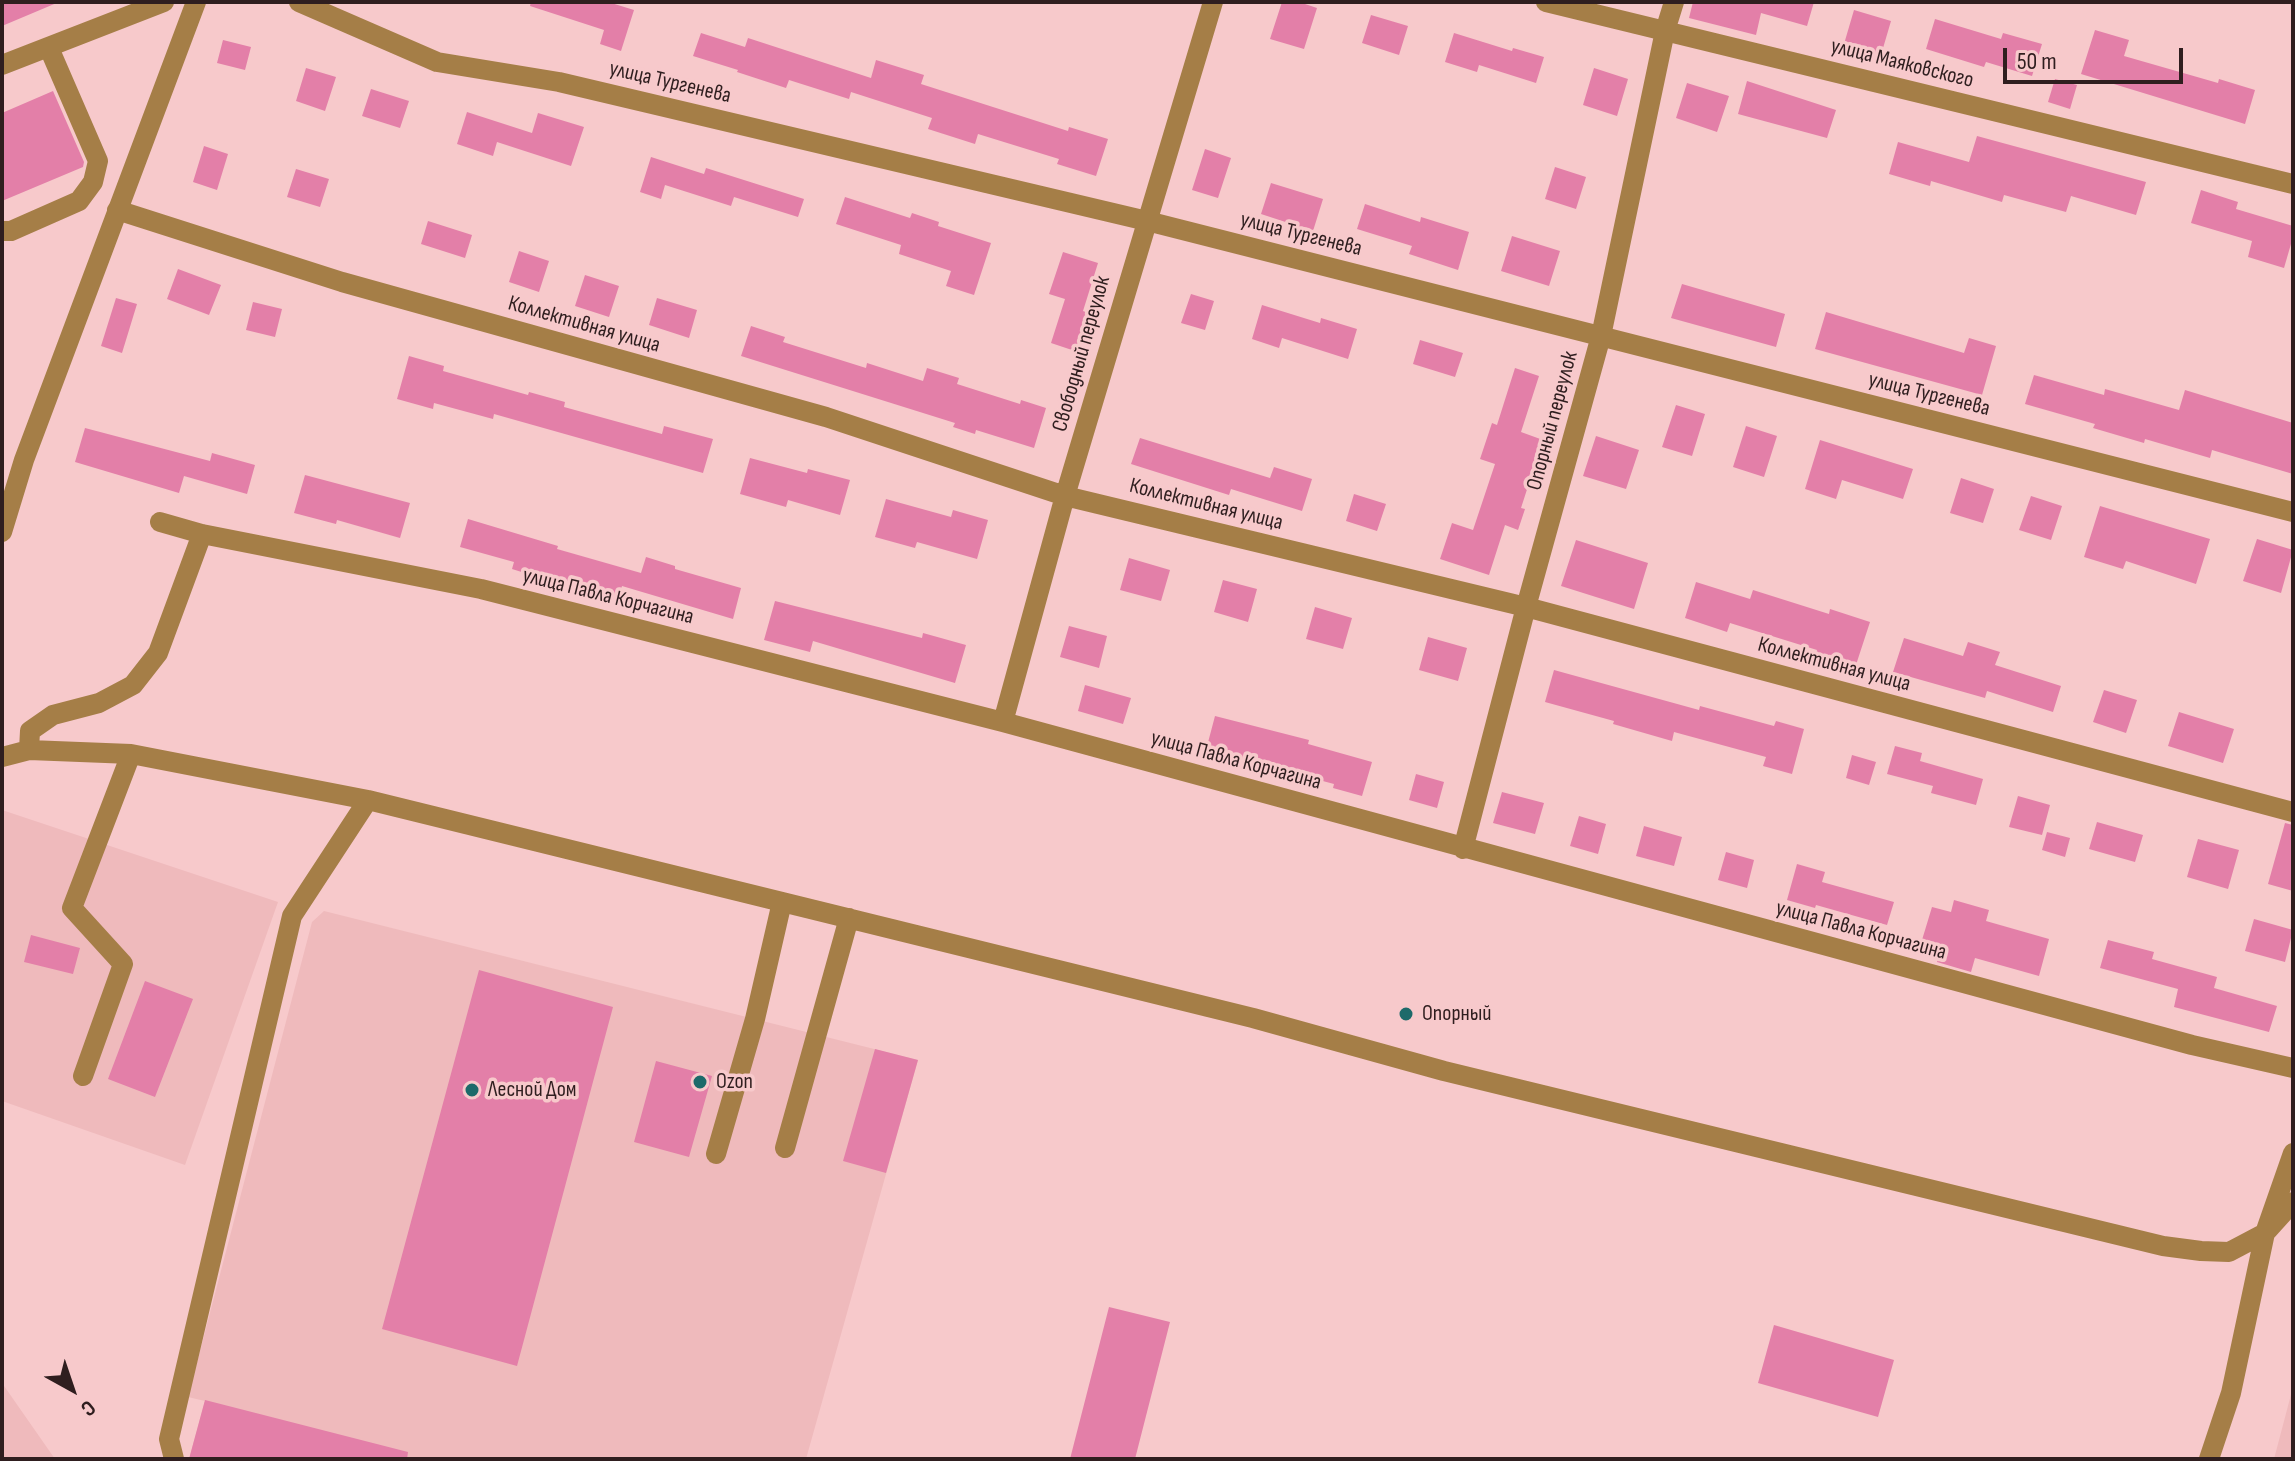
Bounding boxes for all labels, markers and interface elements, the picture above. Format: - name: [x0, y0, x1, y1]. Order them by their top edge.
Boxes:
- scale bar: [2007, 32, 2187, 82]
- street label: улица Маяковского: [1828, 34, 1976, 94]
- text: 50 m: [2017, 47, 2057, 76]
- street label: улица Тургенева: [606, 56, 734, 110]
- street label: улица Тургенева: [1237, 207, 1365, 263]
- street label: Свободный переулок: [1047, 273, 1117, 435]
- street label: Коллективная улица: [505, 291, 663, 359]
- street label: Опорный переулок: [1522, 349, 1584, 493]
- street label: улица Тургенева: [1865, 367, 1993, 423]
- street label: Коллективная улица: [1127, 473, 1285, 537]
- street label: улица Павла Корчагина: [520, 563, 696, 631]
- street label: Коллективная улица: [1755, 632, 1913, 698]
- street label: улица Павла Корчагина: [1148, 726, 1324, 796]
- street label: улица Павла Корчагина: [1773, 896, 1949, 966]
- place label: Опорный: [1422, 1001, 1491, 1027]
- marker: Опорный: [1397, 1005, 1415, 1023]
- place label: Ozon: [716, 1069, 753, 1095]
- marker: Ozon: [691, 1073, 709, 1091]
- place label: Лесной Дом: [488, 1077, 577, 1103]
- marker: Лесной Дом: [463, 1081, 481, 1099]
- north arrow: [32, 1349, 112, 1429]
- text: С: [75, 1394, 101, 1422]

